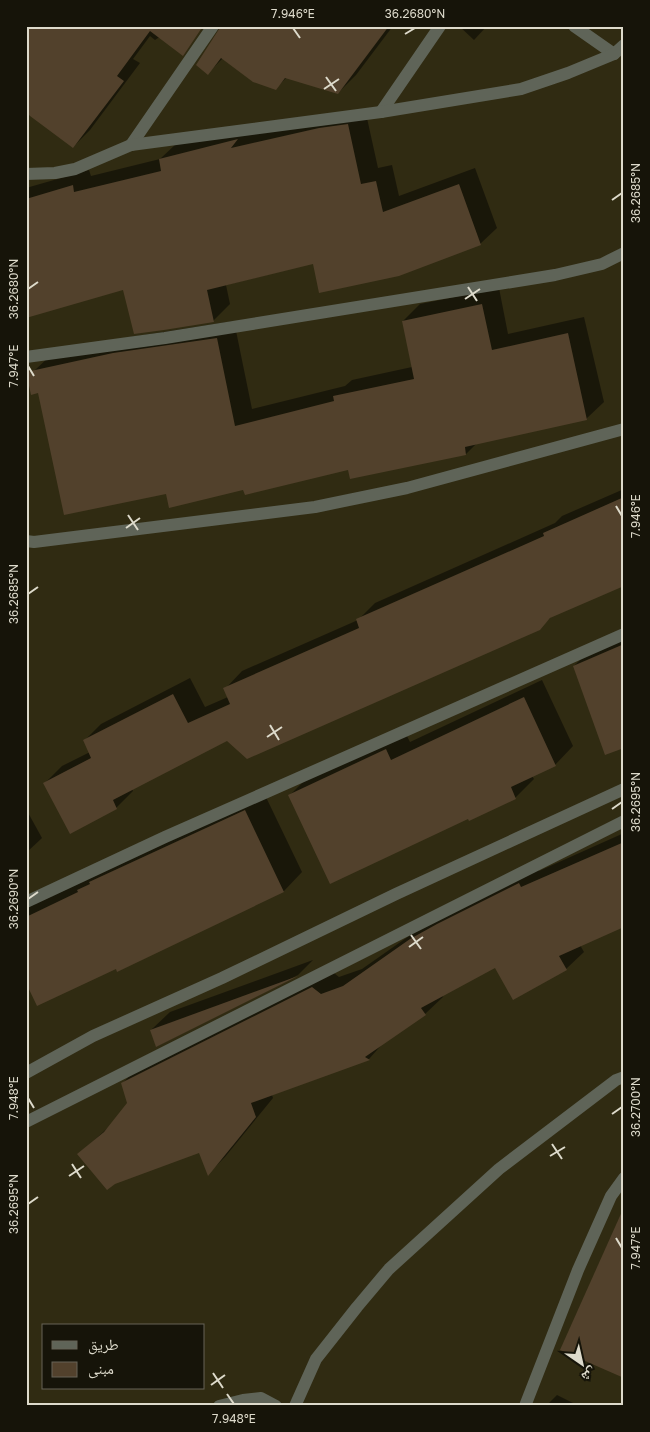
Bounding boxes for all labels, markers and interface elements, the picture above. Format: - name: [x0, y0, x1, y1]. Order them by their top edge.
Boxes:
- text: 7.946°E: [271, 6, 315, 21]
- text: 36.2680°N: [385, 6, 445, 21]
- text: 36.2685°N: [628, 163, 643, 223]
- text: 36.2680°N: [6, 259, 21, 319]
- text: 7.947°E: [6, 345, 21, 387]
- text: 7.946°E: [628, 494, 643, 538]
- text: 36.2685°N: [6, 564, 21, 624]
- text: 36.2695°N: [628, 772, 643, 832]
- text: 36.2690°N: [6, 869, 21, 929]
- text: 7.948°E: [6, 1076, 21, 1120]
- text: 36.2700°N: [628, 1077, 643, 1137]
- text: 36.2695°N: [6, 1174, 21, 1234]
- text: 7.947°E: [628, 1227, 643, 1269]
- legend: [42, 1324, 205, 1390]
- text: طريق: [88, 1335, 119, 1355]
- north arrow: [558, 1340, 608, 1390]
- text: مبنى: [88, 1359, 114, 1379]
- text: ش: [578, 1363, 600, 1386]
- text: 7.948°E: [212, 1411, 256, 1426]

